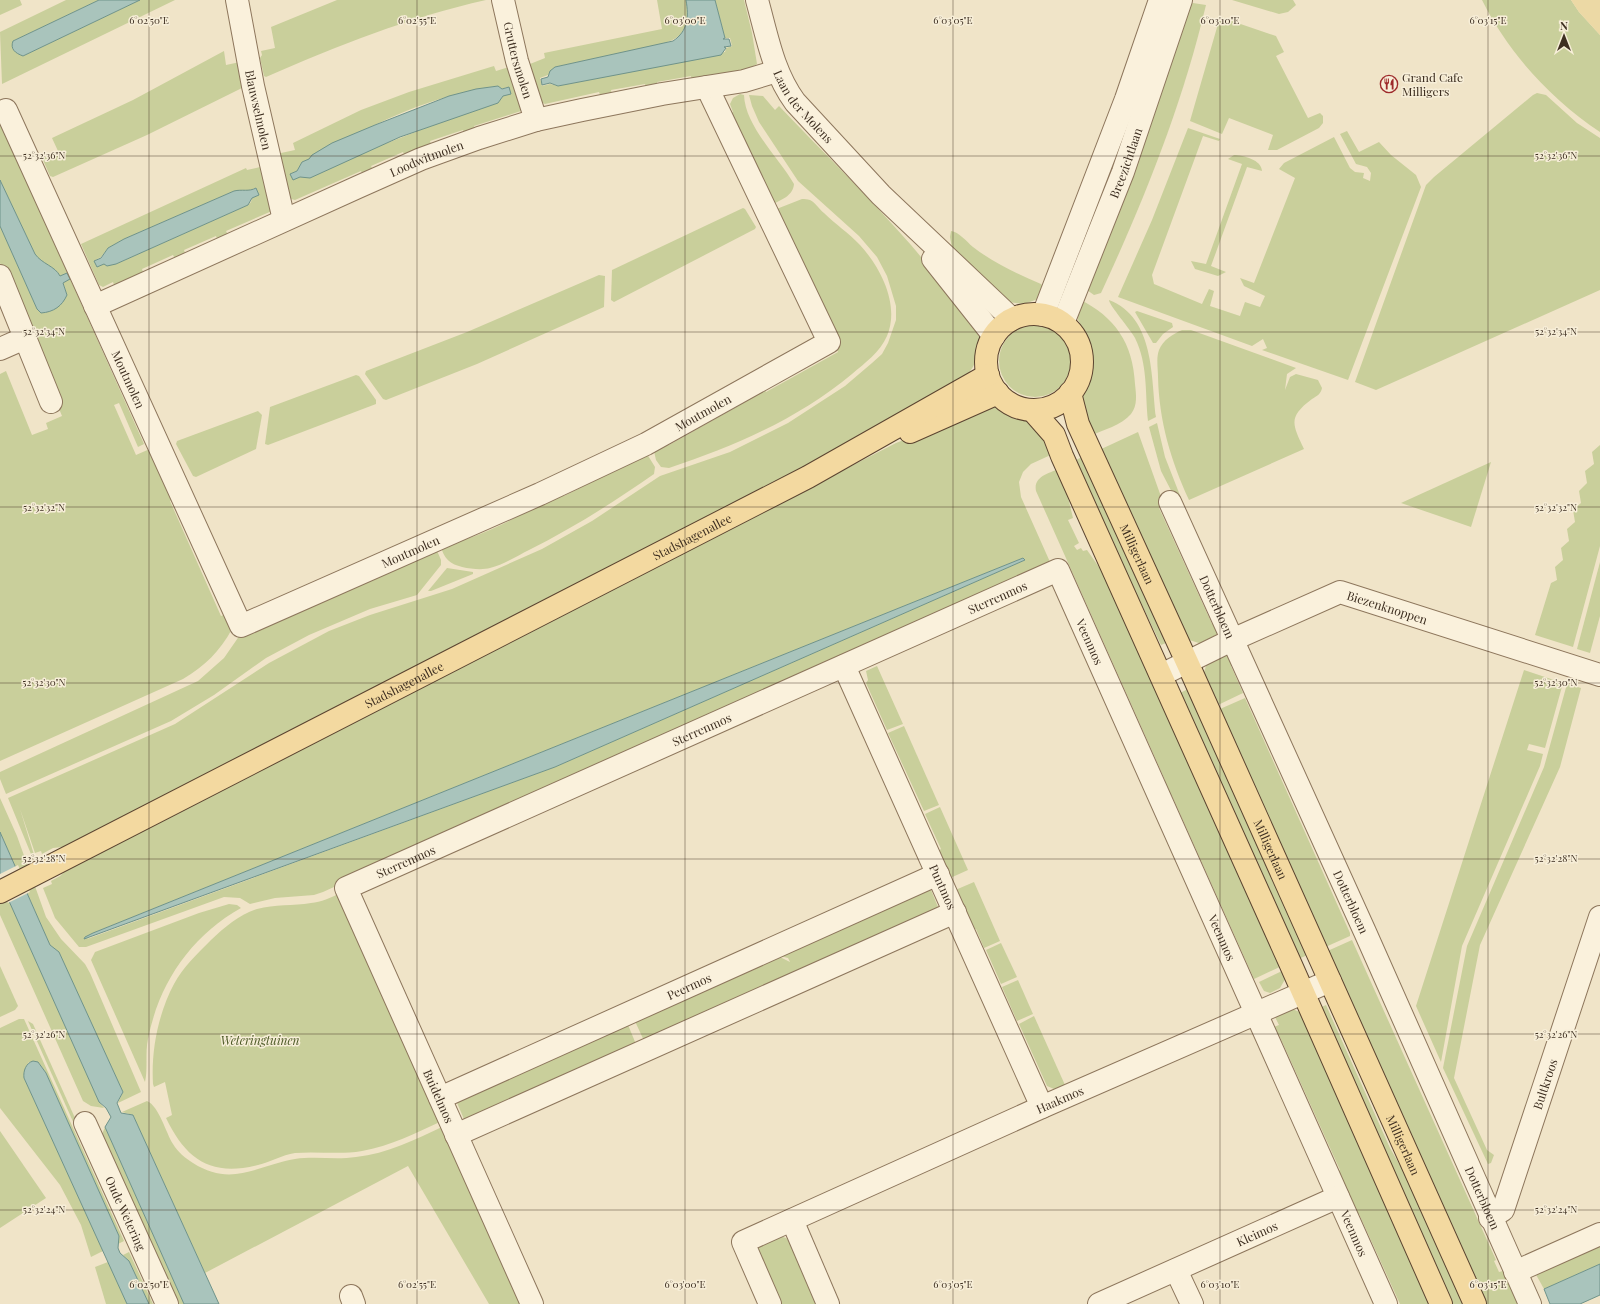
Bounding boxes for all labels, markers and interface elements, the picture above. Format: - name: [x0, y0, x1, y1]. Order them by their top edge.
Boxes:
- text: 6°02'50"E: [129, 13, 169, 27]
- text: 6°02'55"E: [398, 13, 436, 27]
- text: 6°03'00"E: [664, 13, 706, 27]
- text: 6°03'05"E: [933, 13, 973, 27]
- text: 6°03'10"E: [1201, 13, 1239, 27]
- text: 6°03'15"E: [1469, 13, 1507, 27]
- north arrow: [1544, 16, 1584, 56]
- text: N: [1560, 18, 1568, 33]
- street label: Gruttersmolen: [500, 20, 537, 101]
- street label: Laan der Molens: [770, 67, 837, 146]
- street label: Blauwselmolen: [242, 69, 276, 151]
- place label: Grand Cafe Milligers: [1402, 69, 1463, 99]
- restaurant icon: Grand Cafe Milligers: [1379, 74, 1399, 94]
- street label: Breezichtlaan: [1105, 126, 1145, 200]
- street label: Loodwitmolen: [387, 136, 465, 180]
- text: 52°32'36"N: [23, 148, 65, 162]
- text: 52°32'36"N: [1535, 148, 1577, 162]
- text: 52°32'34"N: [23, 324, 65, 338]
- text: 52°32'34"N: [1535, 324, 1577, 338]
- street label: Moutmolen: [109, 348, 149, 411]
- street label: Moutmolen: [672, 390, 734, 434]
- text: 52°32'32"N: [23, 500, 65, 514]
- text: 52°32'32"N: [1535, 500, 1577, 514]
- street label: Stadshagenallee: [650, 510, 734, 563]
- street label: Milligerlaan: [1117, 521, 1158, 587]
- street label: Moutmolen: [379, 531, 442, 571]
- street label: Dotterbloem: [1196, 573, 1239, 641]
- street label: Sterrenmos: [965, 577, 1029, 617]
- street label: Biezenknoppen: [1345, 587, 1430, 627]
- street label: Veenmos: [1072, 615, 1107, 667]
- street label: Stadshagenallee: [362, 658, 446, 711]
- text: 52°32'30"N: [22, 675, 66, 689]
- text: 52°32'30"N: [1534, 675, 1578, 689]
- street label: Sterrenmos: [669, 709, 734, 749]
- street label: Milligerlaan: [1251, 817, 1291, 882]
- street label: Sterrenmos: [374, 841, 438, 882]
- text: 52°32'28"N: [23, 851, 65, 865]
- text: 52°32'28"N: [1535, 851, 1577, 865]
- street label: Puntmos: [926, 862, 960, 912]
- street label: Dotterbloem: [1330, 868, 1373, 936]
- street label: Veenmos: [1205, 911, 1239, 963]
- street label: Peermos: [664, 969, 714, 1003]
- text: 52°32'26"N: [23, 1027, 65, 1041]
- text: 52°32'26"N: [1535, 1027, 1577, 1041]
- park label: Weteringtuinen: [220, 1032, 300, 1048]
- street label: Bultkroos: [1529, 1057, 1561, 1111]
- street label: Buidelmos: [420, 1067, 458, 1125]
- street label: Haakmos: [1033, 1082, 1086, 1117]
- street label: Milligerlaan: [1383, 1112, 1424, 1177]
- street label: Dotterbloem: [1462, 1164, 1504, 1232]
- street label: Oude Wetering: [102, 1173, 150, 1254]
- text: 52°32'24"N: [23, 1202, 65, 1216]
- text: 52°32'24"N: [1535, 1202, 1577, 1216]
- street label: Veenmos: [1337, 1207, 1372, 1259]
- street label: Kleimos: [1234, 1217, 1280, 1249]
- text: 6°02'50"E: [129, 1277, 169, 1291]
- text: 6°02'55"E: [398, 1277, 436, 1291]
- text: 6°03'00"E: [664, 1277, 706, 1291]
- text: 6°03'05"E: [933, 1277, 973, 1291]
- text: 6°03'10"E: [1201, 1277, 1239, 1291]
- text: 6°03'15"E: [1469, 1277, 1507, 1291]

